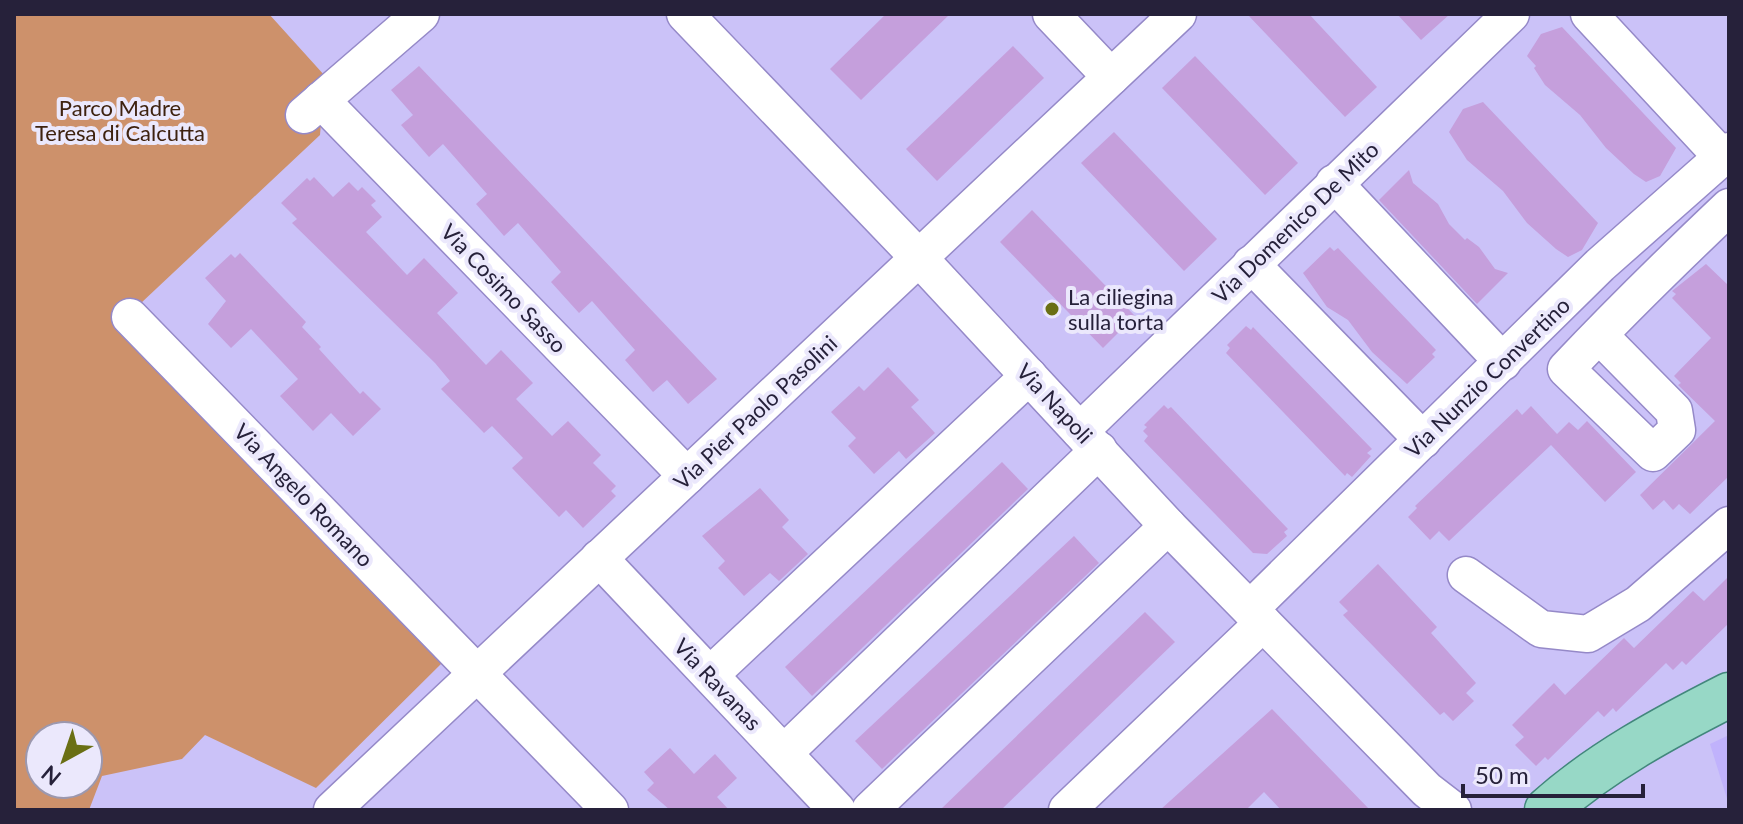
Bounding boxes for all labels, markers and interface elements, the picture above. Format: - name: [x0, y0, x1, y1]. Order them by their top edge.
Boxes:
- park label: Parco Madre Teresa di Calcutta: [35, 94, 205, 146]
- street label: Via Domenico De Mito: [1206, 135, 1384, 309]
- street label: Via Cosimo Sasso: [436, 218, 572, 358]
- place label: La ciliegina sulla torta: [1068, 283, 1174, 335]
- street label: Via Nunzio Convertino: [1399, 291, 1575, 463]
- marker: La ciliegina sulla torta: [1043, 300, 1061, 318]
- street label: Via Pier Paolo Pasolini: [668, 329, 842, 495]
- street label: Via Napoli: [1011, 357, 1099, 449]
- street label: Via Angelo Romano: [229, 418, 379, 572]
- street label: Via Ravanas: [669, 632, 767, 736]
- north arrow: [24, 720, 104, 800]
- scale bar: [1463, 748, 1643, 798]
- text: N: [36, 760, 66, 791]
- text: 50 m: [1475, 760, 1529, 789]

